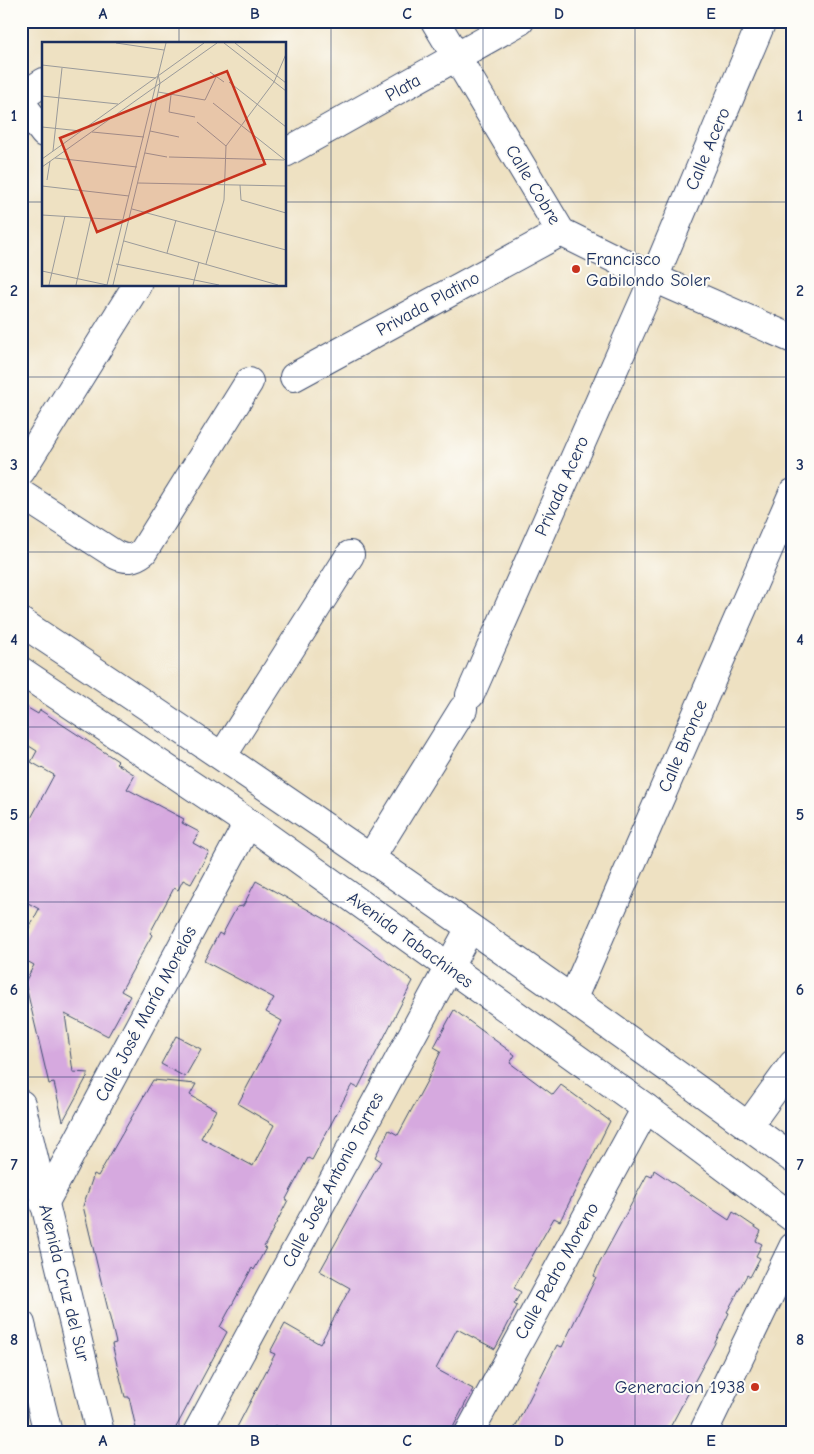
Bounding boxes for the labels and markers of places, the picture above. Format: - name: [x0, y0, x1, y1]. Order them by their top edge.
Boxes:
- place label: Francisco Gabilondo Soler: [586, 249, 711, 291]
- marker: Francisco Gabilondo Soler: [570, 263, 582, 275]
- place label: Generacion 1938: [615, 1377, 745, 1398]
- marker: Generacion 1938: [749, 1381, 761, 1393]

